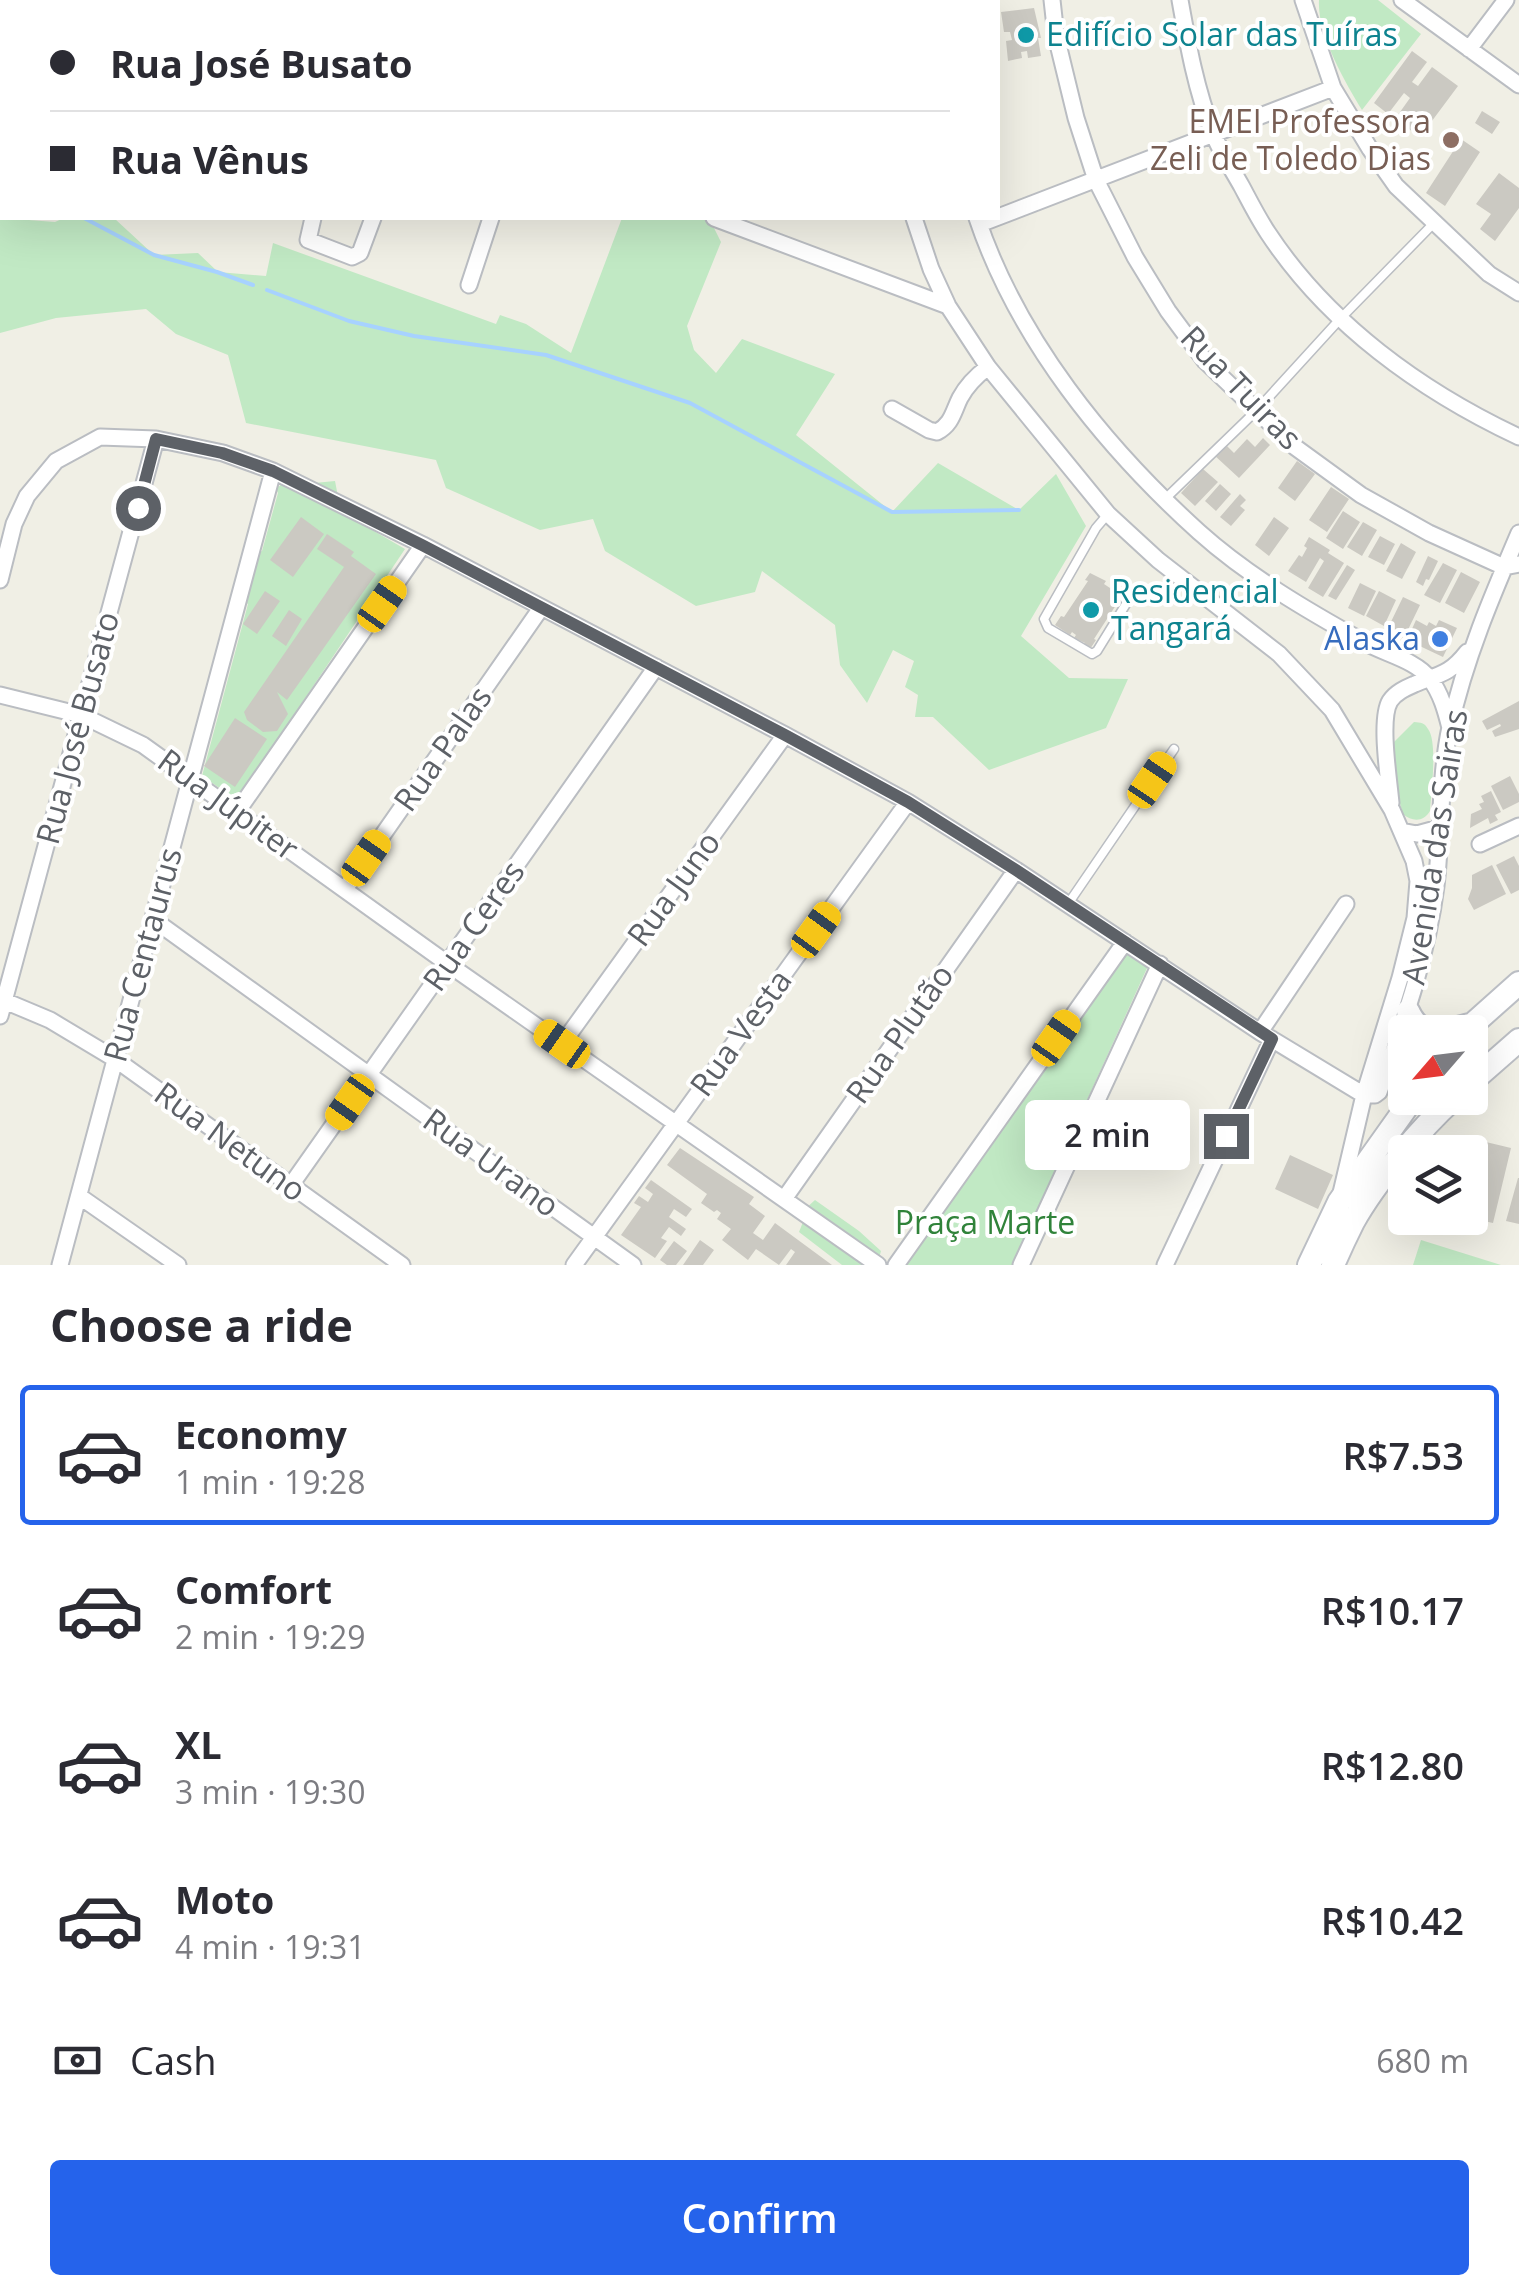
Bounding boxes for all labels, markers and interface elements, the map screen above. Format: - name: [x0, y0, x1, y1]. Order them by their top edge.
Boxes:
- place label: Edifício Solar das Tuíras: [1046, 12, 1398, 55]
- marker: Edifício Solar das Tuíras: [1015, 24, 1037, 46]
- text: Rua José Busato: [110, 37, 413, 89]
- place label: EMEI Professora Zeli de Toledo Dias: [1150, 99, 1431, 179]
- marker: EMEI Professora Zeli de Toledo Dias: [1440, 129, 1462, 151]
- text: Rua Vênus: [110, 133, 309, 185]
- street label: Rua Tuiras: [1172, 316, 1312, 458]
- route start: [116, 486, 161, 531]
- place label: Residencial Tangará: [1111, 569, 1278, 649]
- car: [353, 571, 411, 637]
- marker: Residencial Tangará: [1080, 599, 1102, 621]
- street label: Rua José Busato: [25, 607, 128, 849]
- place label: Alaska: [1324, 616, 1420, 659]
- marker: Alaska: [1429, 628, 1451, 650]
- street label: Rua Palas: [383, 677, 501, 819]
- street label: Avenida das Sairas: [1391, 706, 1476, 987]
- street label: Rua Júpiter: [150, 738, 308, 869]
- car: [1123, 747, 1181, 813]
- street label: Rua Juno: [616, 822, 729, 954]
- car: [337, 825, 395, 891]
- street label: Rua Centaurus: [92, 843, 191, 1066]
- street label: Rua Ceres: [412, 851, 533, 999]
- car: [786, 897, 846, 963]
- street label: Rua Plutão: [835, 955, 963, 1111]
- street label: Rua Vesta: [679, 960, 800, 1104]
- car: [1027, 1005, 1085, 1071]
- car: [529, 1015, 595, 1073]
- north arrow: [1388, 1015, 1488, 1115]
- map controls: [1388, 1015, 1488, 1235]
- car: [321, 1069, 379, 1135]
- street label: Rua Netuno: [146, 1071, 315, 1210]
- street label: Rua Urano: [415, 1098, 569, 1226]
- callout: 2 min: [1026, 1101, 1191, 1171]
- text: 2 min: [1064, 1113, 1151, 1156]
- route end: [1204, 1114, 1249, 1159]
- button: layers: [1388, 1135, 1488, 1235]
- park label: Praça Marte: [895, 1200, 1075, 1243]
- text: Choose a ride: [50, 1294, 353, 1355]
- text: Economy: [175, 1408, 347, 1460]
- icon: car: [55, 1410, 145, 1500]
- text: R$7.53: [1342, 1429, 1464, 1481]
- text: 1 min · 19:28: [175, 1460, 366, 1503]
- text: Comfort: [175, 1563, 332, 1615]
- icon: car: [55, 1565, 145, 1655]
- text: R$10.17: [1321, 1584, 1464, 1636]
- text: 2 min · 19:29: [175, 1615, 366, 1658]
- text: XL: [175, 1718, 222, 1770]
- icon: car: [55, 1720, 145, 1810]
- text: R$12.80: [1321, 1739, 1464, 1791]
- text: 3 min · 19:30: [175, 1770, 366, 1813]
- text: Moto: [175, 1873, 274, 1925]
- icon: car: [55, 1875, 145, 1965]
- text: R$10.42: [1321, 1894, 1464, 1946]
- text: 4 min · 19:31: [175, 1925, 366, 1968]
- icon: cash: [50, 2033, 105, 2088]
- text: Cash: [130, 2034, 216, 2086]
- text: 680 m: [1376, 2039, 1469, 2082]
- button: Confirm: [50, 2160, 1469, 2275]

